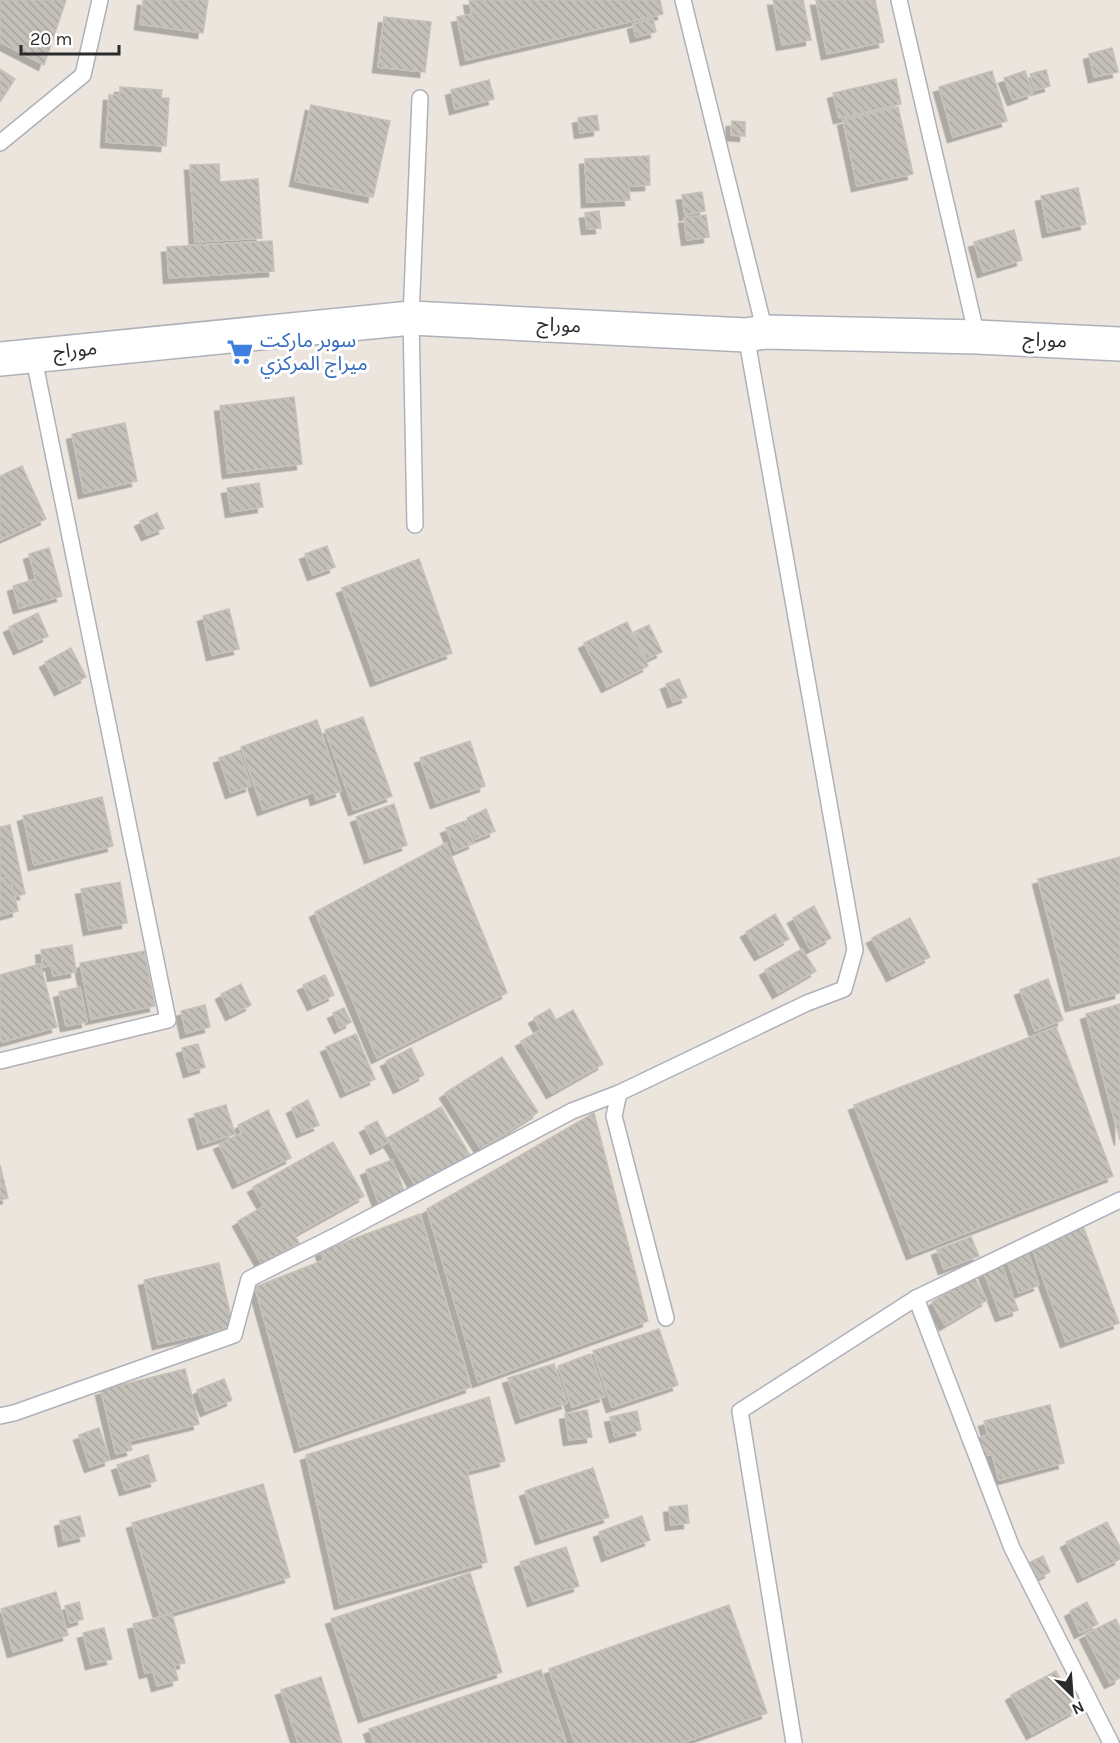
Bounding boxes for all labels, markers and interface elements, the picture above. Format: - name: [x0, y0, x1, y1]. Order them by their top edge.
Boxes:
- scale bar: [21, 18, 118, 56]
- text: 20 m: [30, 28, 72, 50]
- street label: موراج: [536, 312, 582, 341]
- street label: موراج: [1022, 327, 1068, 356]
- place label: سوبر ماركت ميراج المركزي: [260, 329, 368, 378]
- street label: موراج: [52, 336, 99, 367]
- supermarket icon: سوبر ماركت ميراج المركزي: [225, 337, 255, 367]
- north arrow: [1042, 1665, 1102, 1725]
- text: N: [1069, 1697, 1087, 1719]

